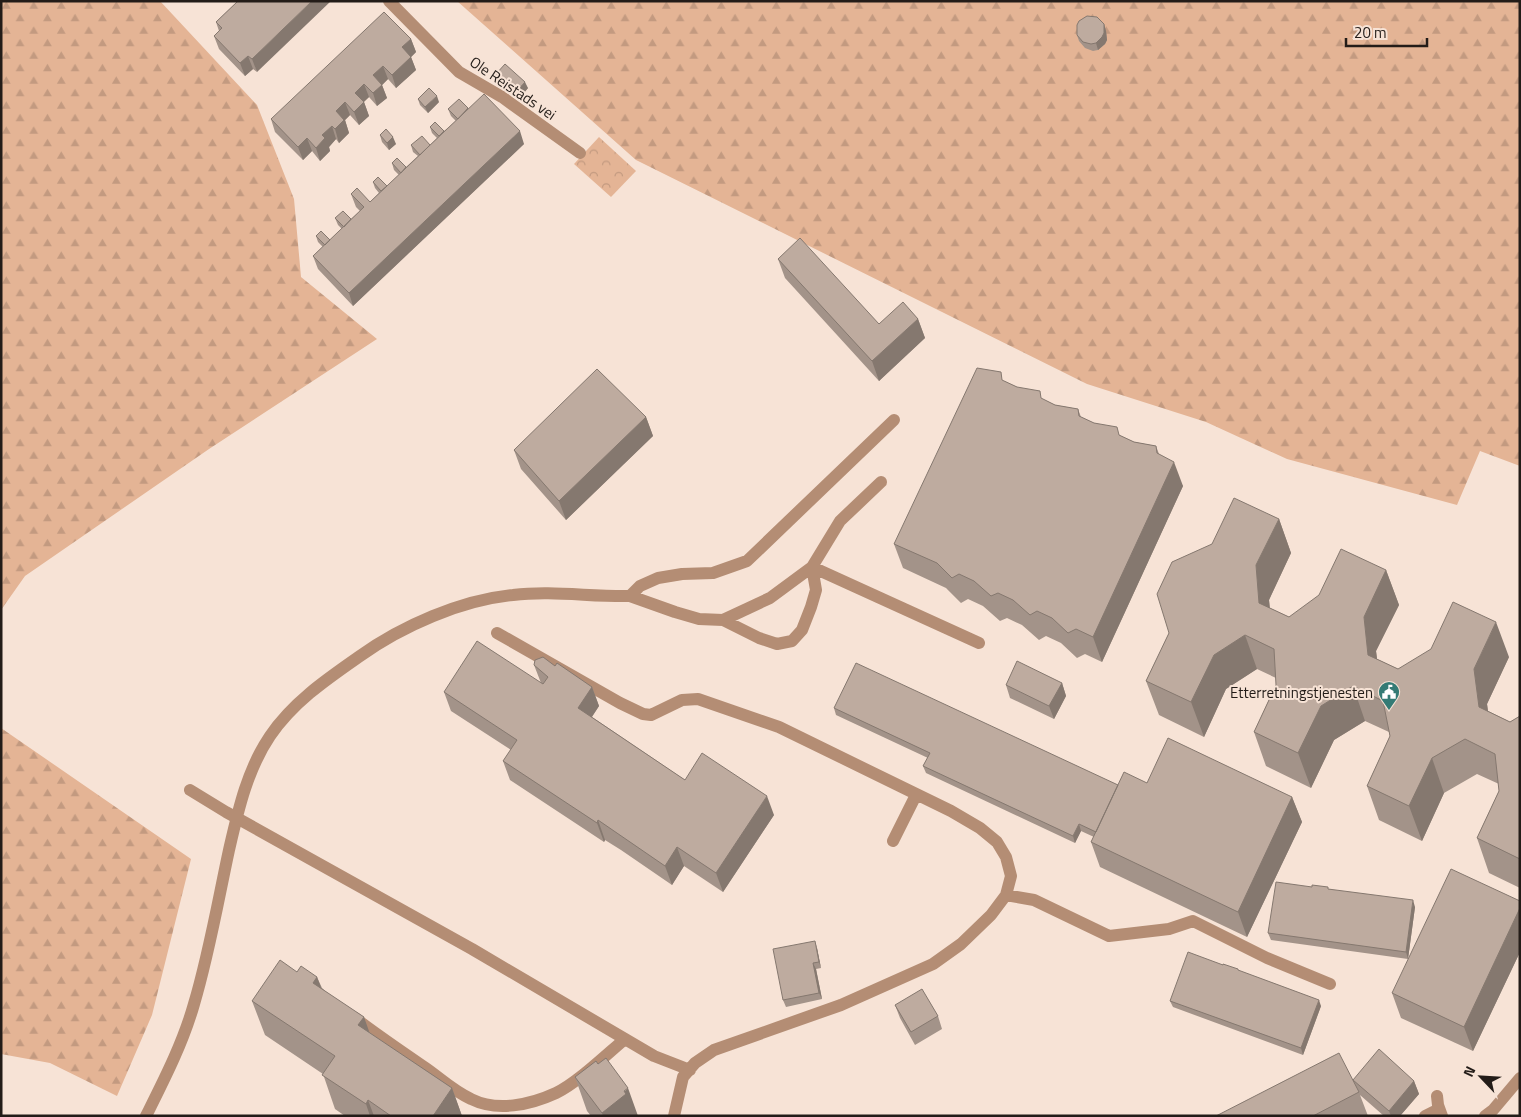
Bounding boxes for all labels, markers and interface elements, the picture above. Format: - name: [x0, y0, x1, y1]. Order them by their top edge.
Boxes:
- scale bar: [1346, 15, 1427, 47]
- text: 20 m: [1354, 21, 1387, 44]
- street label: Ole Reistads vei: [465, 50, 561, 126]
- public building icon: Etterretningstjenesten: [1377, 680, 1401, 711]
- place label: Etterretningstjenesten: [1230, 681, 1373, 704]
- north arrow: [1456, 1052, 1506, 1102]
- text: N: [1457, 1062, 1480, 1080]

